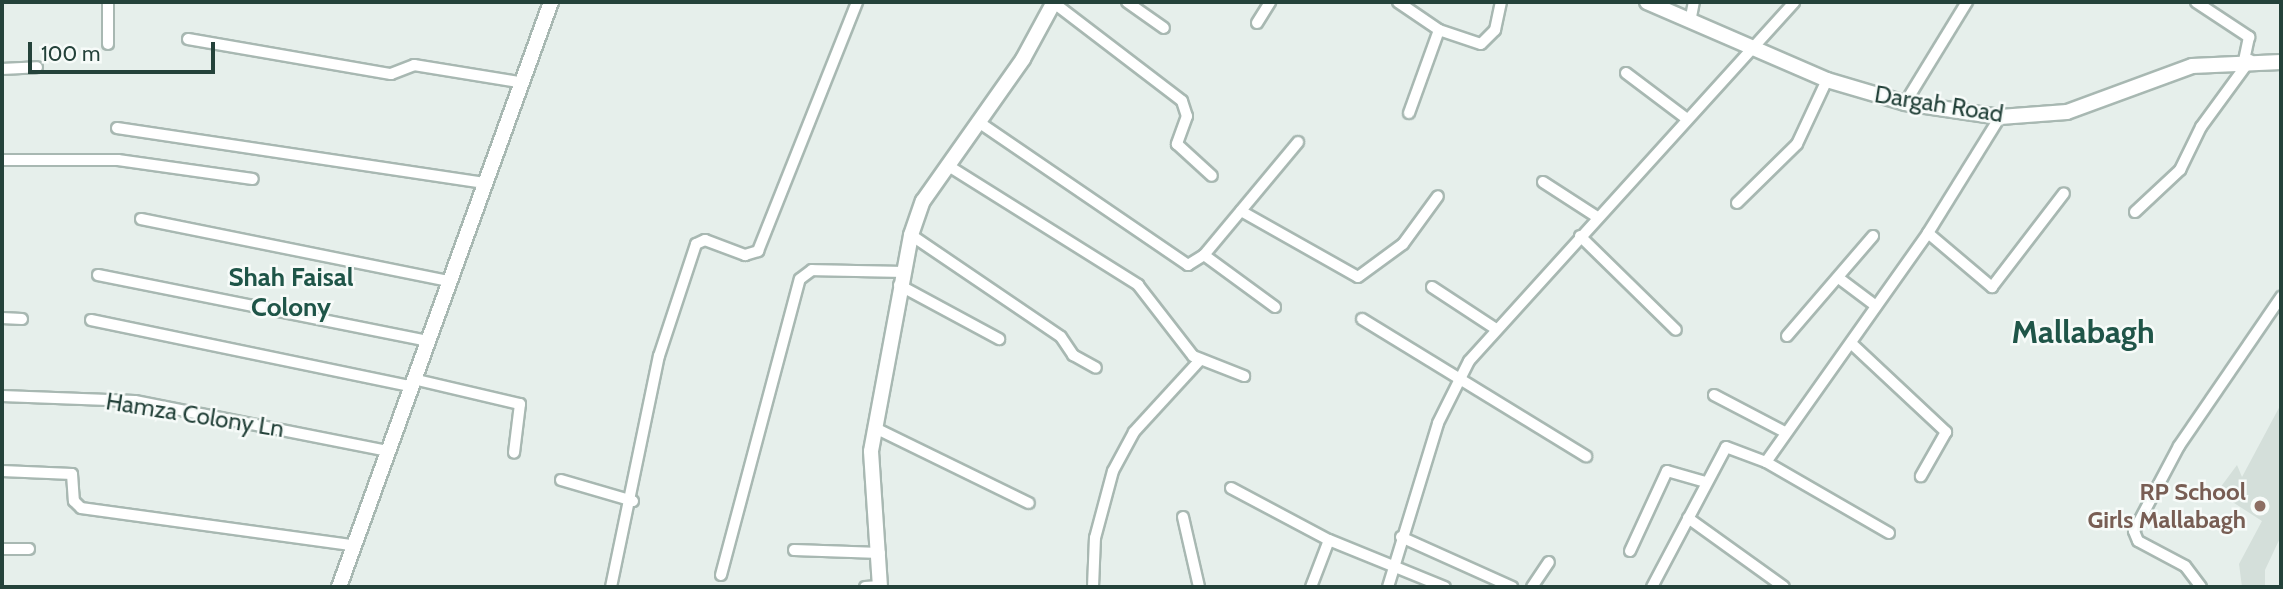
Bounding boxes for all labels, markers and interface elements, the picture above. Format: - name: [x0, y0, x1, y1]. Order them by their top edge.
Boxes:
- scale bar: [32, 28, 219, 72]
- text: 100 m: [41, 41, 100, 66]
- street label: Dargah Road: [1872, 80, 2006, 128]
- district label: Shah Faisal Colony: [229, 262, 353, 324]
- district label: Mallabagh: [2011, 313, 2155, 351]
- street label: Hamza Colony Ln: [104, 387, 286, 443]
- place label: RP School Girls Mallabagh: [2087, 478, 2246, 534]
- marker: RP School Girls Mallabagh: [2252, 498, 2268, 514]

